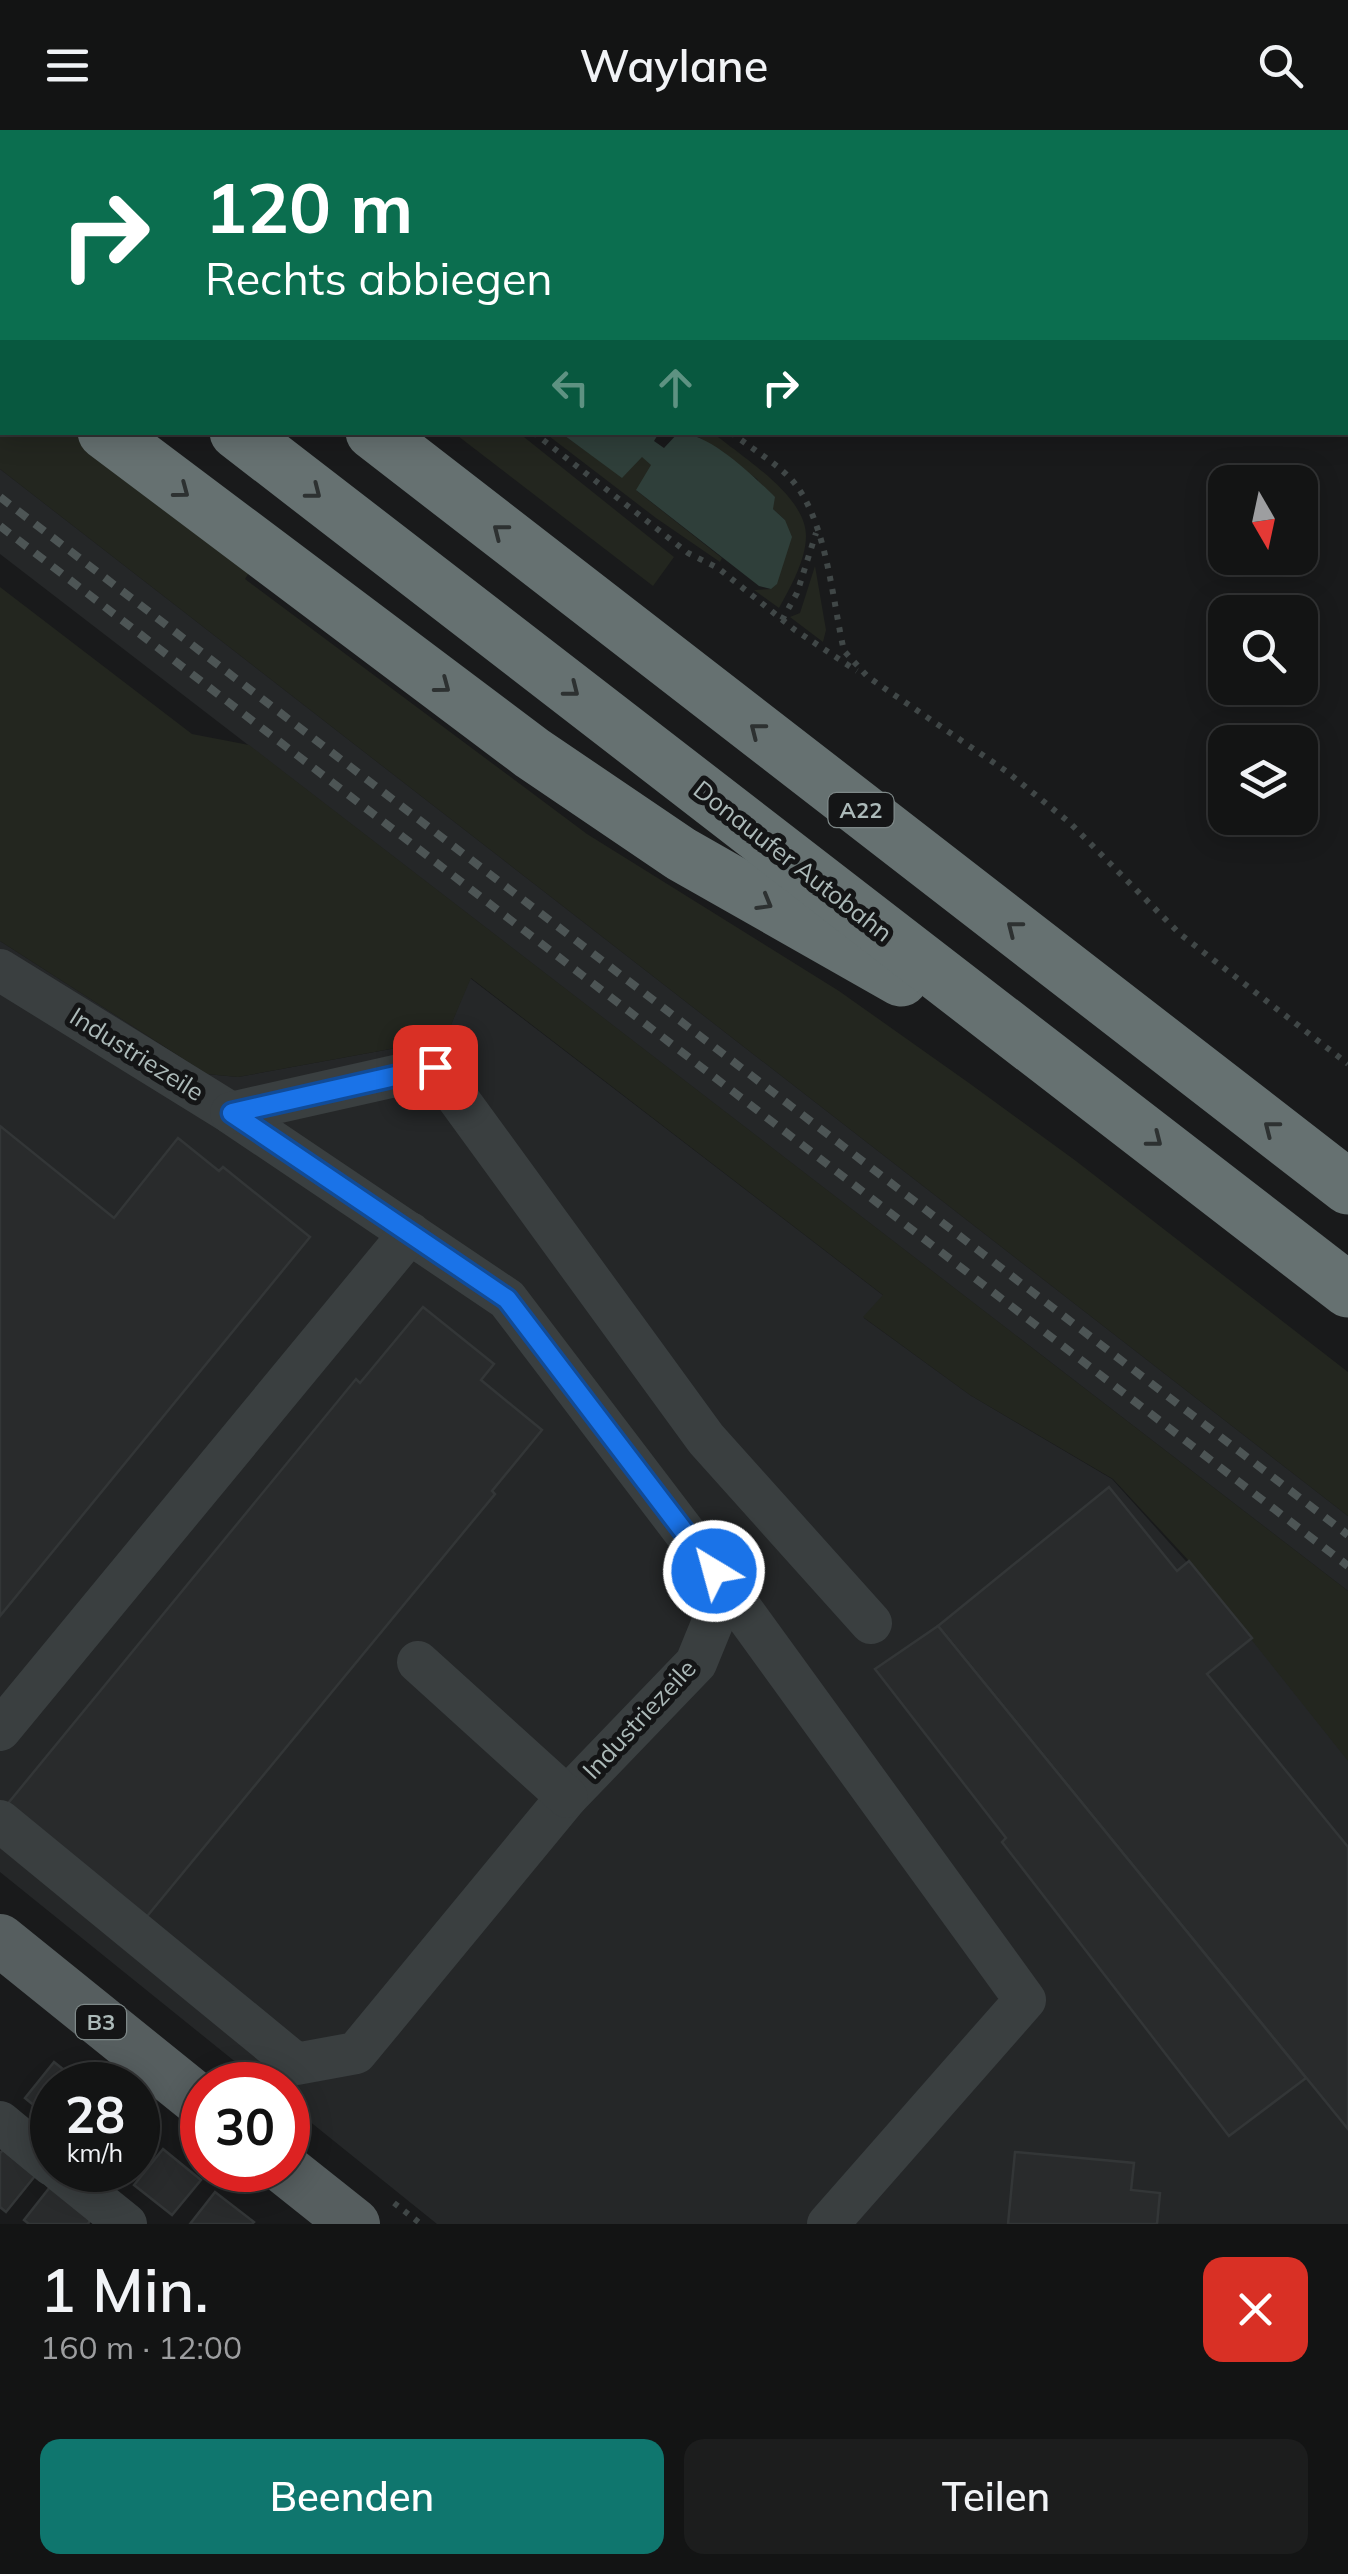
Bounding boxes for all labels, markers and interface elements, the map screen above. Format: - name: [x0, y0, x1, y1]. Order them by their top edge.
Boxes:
- text: Waylane: [580, 37, 768, 93]
- icon: menu: [40, 38, 95, 93]
- icon: search: [1253, 38, 1308, 93]
- text: 120 m: [205, 163, 413, 251]
- icon: right: [40, 170, 170, 300]
- text: Rechts abbiegen: [205, 250, 553, 306]
- icon: left: [543, 360, 598, 415]
- icon: ahead: [648, 360, 703, 415]
- icon: right: [753, 360, 808, 415]
- north arrow: [1208, 465, 1318, 575]
- map controls: [1208, 465, 1318, 835]
- one-way arrow: [171, 480, 189, 497]
- one-way arrow: [303, 480, 321, 498]
- one-way arrow: [493, 525, 511, 542]
- button: search: [1208, 595, 1318, 705]
- one-way arrow: [431, 674, 450, 692]
- one-way arrow: [561, 679, 579, 696]
- one-way arrow: [750, 724, 768, 741]
- button: layers: [1208, 725, 1318, 835]
- street label: Donauufer Autobahn: [688, 773, 899, 948]
- road number: A22: [828, 793, 894, 827]
- one-way arrow: [755, 890, 773, 910]
- one-way arrow: [1007, 923, 1025, 940]
- street label: Industriezeile: [65, 1000, 210, 1107]
- pin: [393, 1025, 478, 1110]
- icon: arrive: [408, 1040, 463, 1095]
- one-way arrow: [1264, 1122, 1282, 1139]
- one-way arrow: [1144, 1128, 1162, 1145]
- position arrow: [662, 1519, 766, 1623]
- street label: Industriezeile: [575, 1653, 702, 1785]
- road number: B3: [76, 2005, 126, 2039]
- speed limit sign: 30: [180, 2062, 310, 2192]
- text: 28: [65, 2083, 125, 2146]
- text: km/h: [67, 2137, 123, 2168]
- text: 1 Min.: [40, 2252, 209, 2327]
- button: close: [1203, 2257, 1308, 2362]
- text: 160 m · 12:00: [40, 2327, 242, 2367]
- button: Beenden: [40, 2439, 664, 2554]
- button: Teilen: [684, 2439, 1308, 2554]

